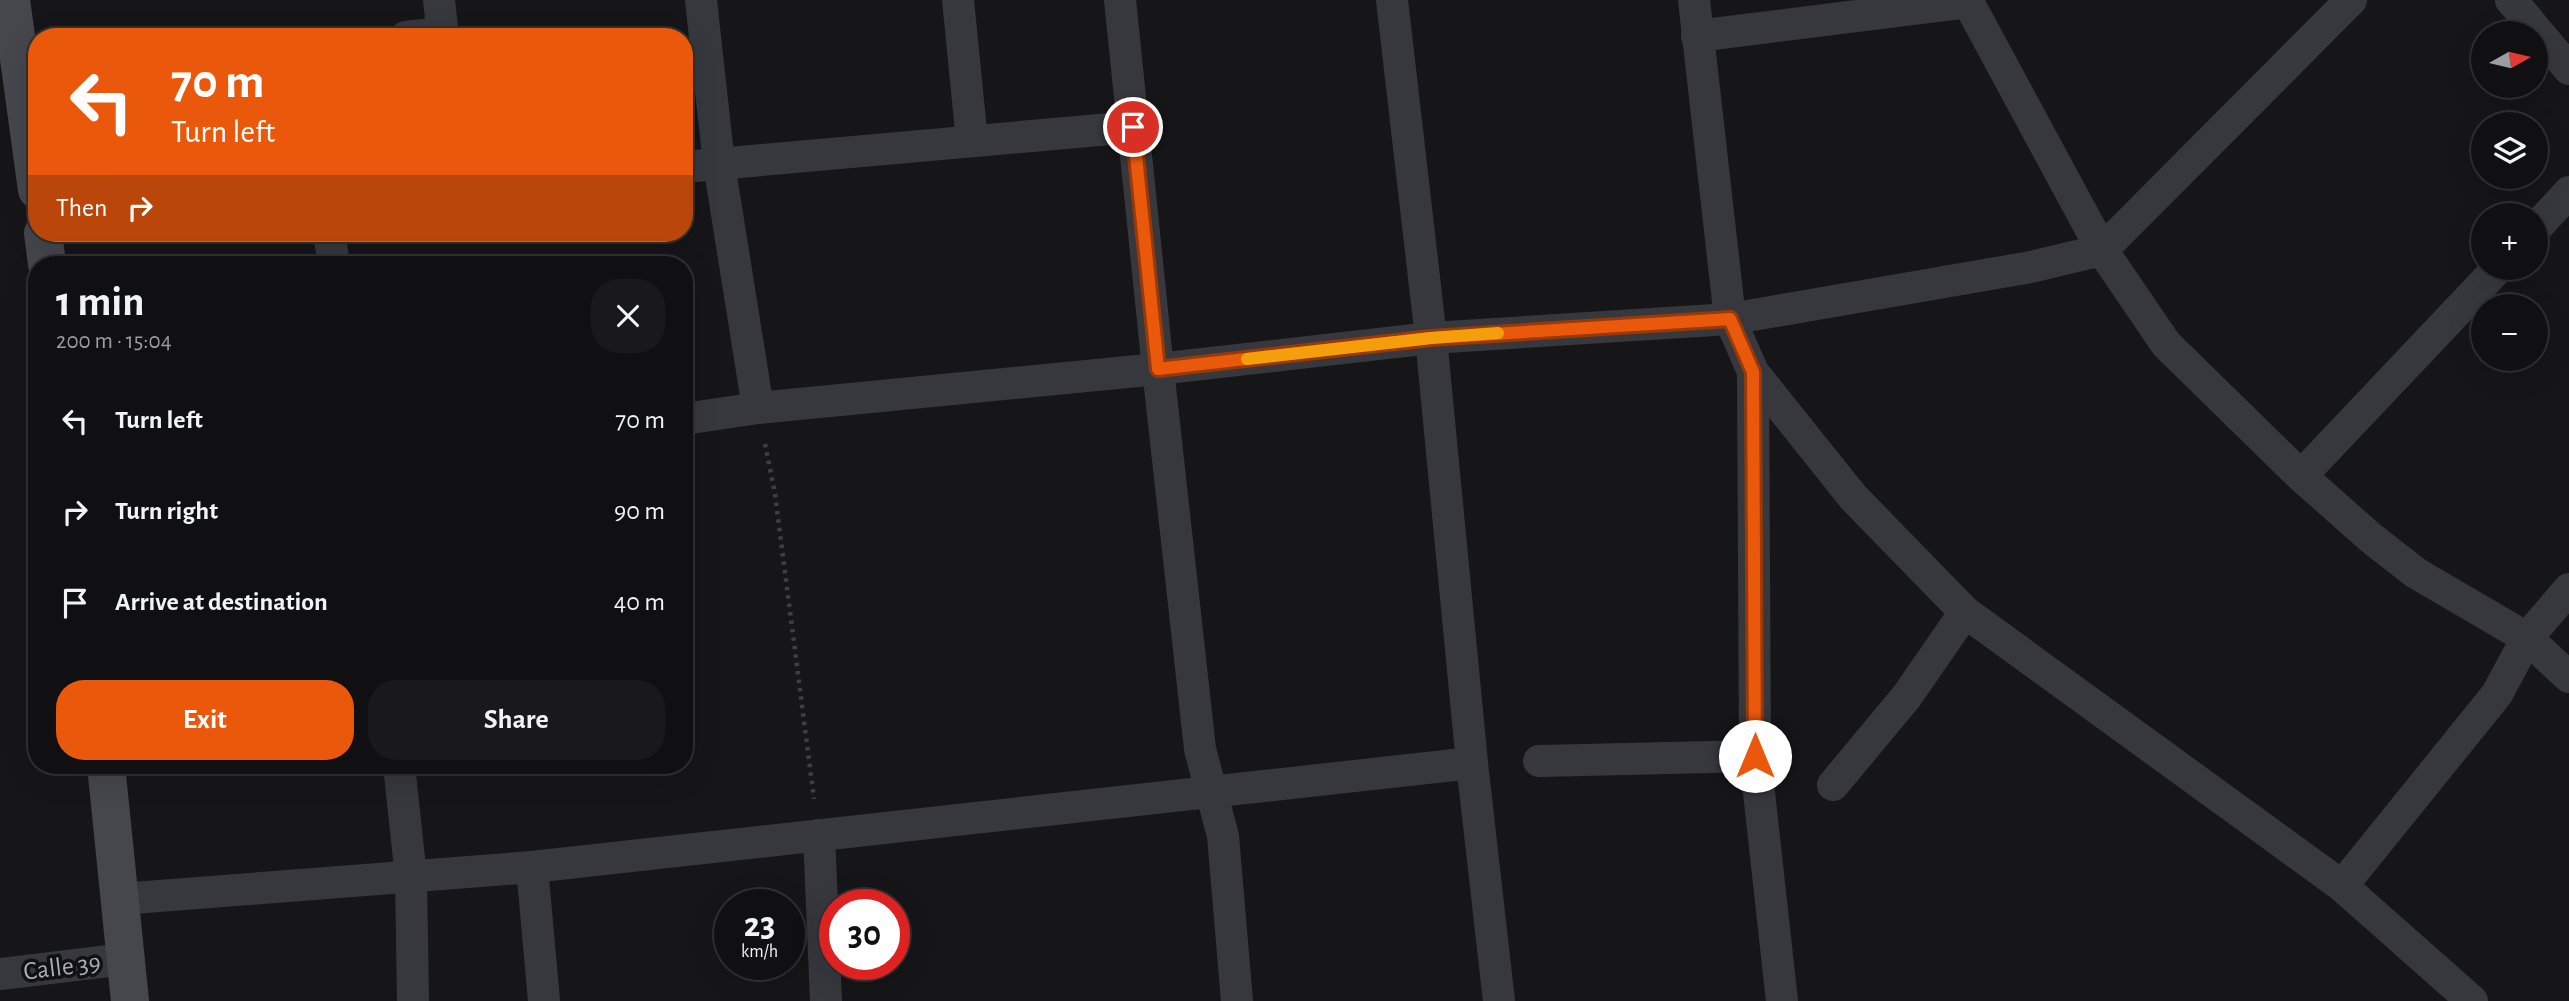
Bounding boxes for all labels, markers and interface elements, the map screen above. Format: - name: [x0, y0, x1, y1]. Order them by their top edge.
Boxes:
- north arrow: [2471, 21, 2548, 98]
- map controls: [2471, 21, 2548, 371]
- icon: left: [56, 56, 147, 147]
- text: 70 m: [171, 58, 265, 107]
- pin: [1103, 97, 1163, 157]
- icon: arrive: [1114, 108, 1152, 146]
- button: layers: [2471, 112, 2548, 189]
- text: Turn left: [171, 116, 275, 148]
- icon: right: [121, 189, 159, 227]
- text: Then: [56, 195, 107, 221]
- button: +: [2471, 203, 2548, 280]
- button: close: [591, 279, 665, 353]
- text: 1 min: [56, 281, 145, 323]
- button: −: [2471, 294, 2548, 371]
- text: 200 m · 15:04: [56, 330, 172, 353]
- icon: left: [56, 402, 94, 440]
- text: Turn left: [115, 407, 203, 433]
- text: 70 m: [615, 407, 665, 433]
- icon: right: [56, 493, 94, 531]
- text: Turn right: [115, 498, 218, 524]
- text: 90 m: [614, 498, 665, 524]
- icon: arrive: [56, 584, 94, 622]
- text: Arrive at destination: [115, 589, 328, 615]
- text: 40 m: [614, 589, 665, 615]
- button: Exit: [56, 680, 354, 760]
- button: Share: [368, 680, 665, 760]
- position arrow: [1718, 719, 1792, 793]
- speed limit sign: 30: [819, 889, 910, 980]
- text: 23: [744, 908, 775, 943]
- text: km/h: [741, 943, 778, 961]
- street label: Calle 39: [22, 949, 102, 985]

